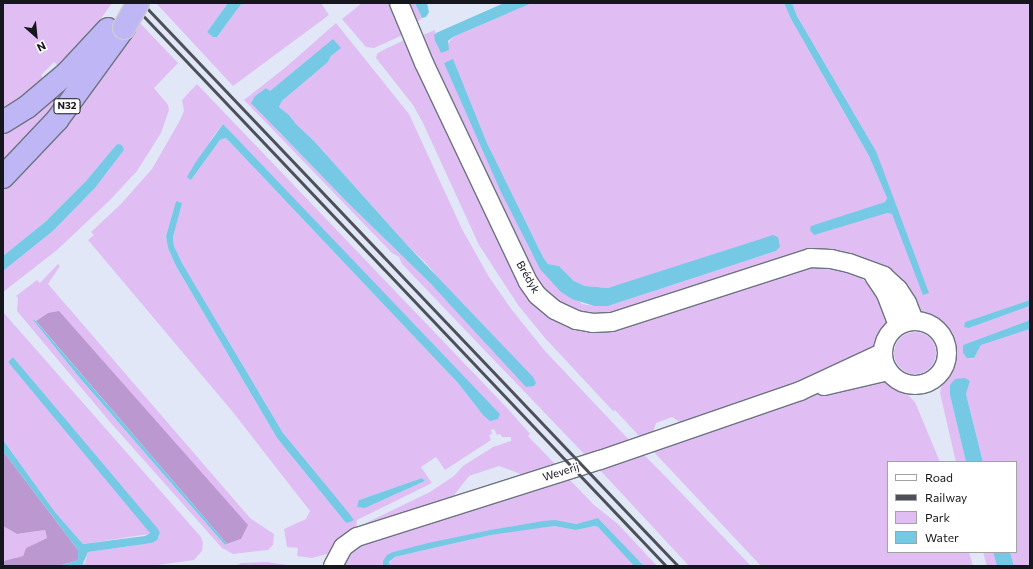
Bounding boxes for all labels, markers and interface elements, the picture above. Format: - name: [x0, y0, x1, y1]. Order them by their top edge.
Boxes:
- north arrow: [16, 16, 56, 56]
- text: N: [35, 39, 48, 55]
- road number: N32: [53, 98, 81, 114]
- street label: Brédyk: [514, 258, 542, 296]
- street label: Weverij: [541, 460, 581, 484]
- legend: [887, 461, 1017, 553]
- text: Road: [925, 470, 953, 484]
- text: Railway: [925, 490, 967, 504]
- text: Park: [925, 510, 950, 524]
- text: Water: [925, 530, 959, 544]

